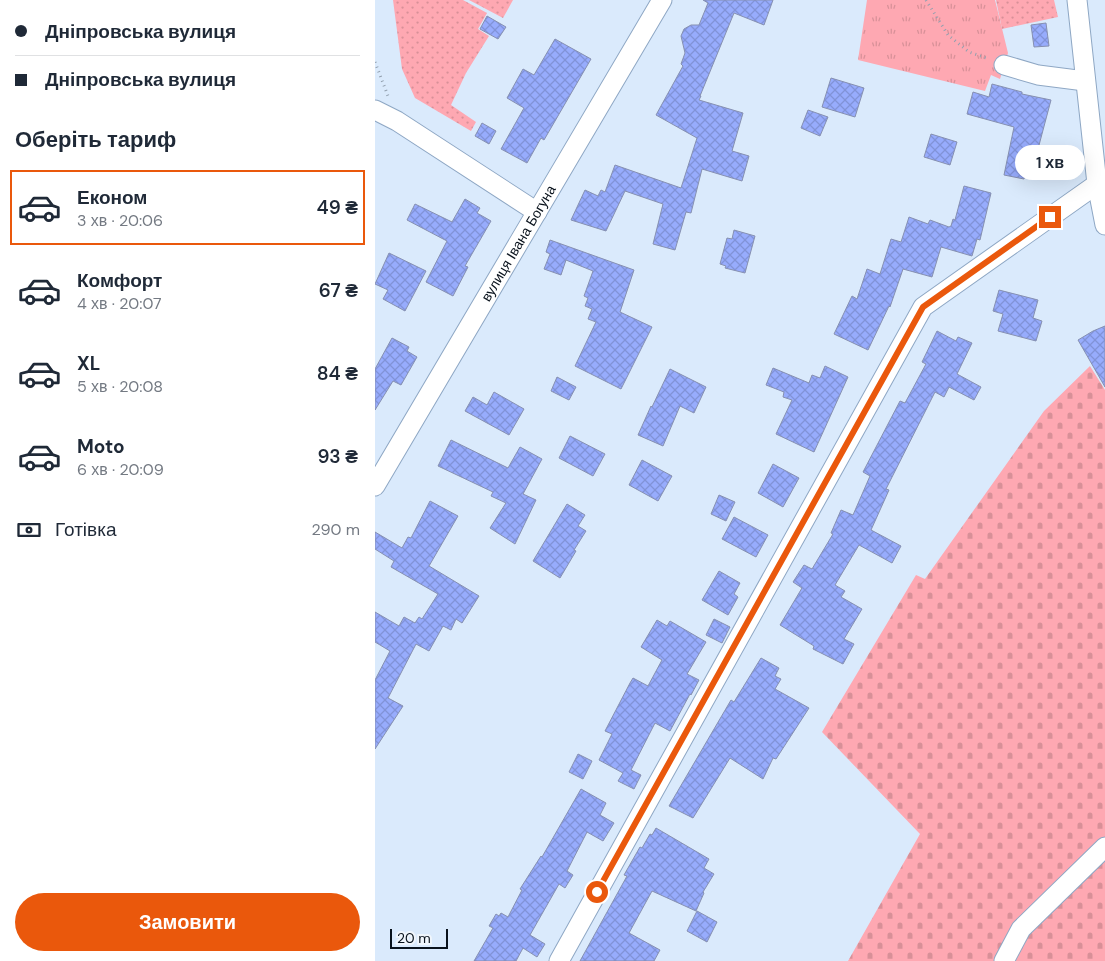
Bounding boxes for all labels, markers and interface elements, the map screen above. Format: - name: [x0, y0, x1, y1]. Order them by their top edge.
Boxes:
- text: Дніпровська вулиця: [45, 19, 236, 44]
- text: Дніпровська вулиця: [45, 67, 236, 92]
- text: Оберіть тариф: [15, 125, 176, 154]
- callout: 1 хв: [1015, 144, 1085, 180]
- text: 1 хв: [1036, 152, 1064, 173]
- street label: вулиця Івана Богуна: [477, 182, 560, 305]
- icon: car: [17, 185, 62, 230]
- text: Економ: [77, 185, 147, 210]
- text: 49 ₴: [317, 195, 358, 220]
- route end: [1039, 206, 1061, 228]
- text: 3 хв · 20:06: [77, 210, 163, 231]
- icon: car: [17, 268, 62, 313]
- text: Комфорт: [77, 268, 162, 293]
- text: 67 ₴: [319, 278, 358, 303]
- text: 4 хв · 20:07: [77, 293, 162, 314]
- icon: car: [17, 351, 62, 396]
- text: XL: [77, 351, 100, 376]
- text: 84 ₴: [317, 361, 358, 386]
- text: 5 хв · 20:08: [77, 376, 163, 397]
- icon: car: [17, 434, 62, 479]
- text: Moto: [77, 434, 125, 459]
- text: 93 ₴: [317, 444, 358, 469]
- text: 6 хв · 20:09: [77, 459, 164, 480]
- icon: cash: [15, 516, 43, 544]
- text: Готівка: [55, 517, 116, 542]
- text: 290 m: [311, 519, 360, 540]
- route start: [586, 881, 608, 903]
- button: Замовити: [15, 893, 360, 951]
- scale bar: [390, 926, 447, 949]
- text: 20 m: [397, 929, 431, 947]

